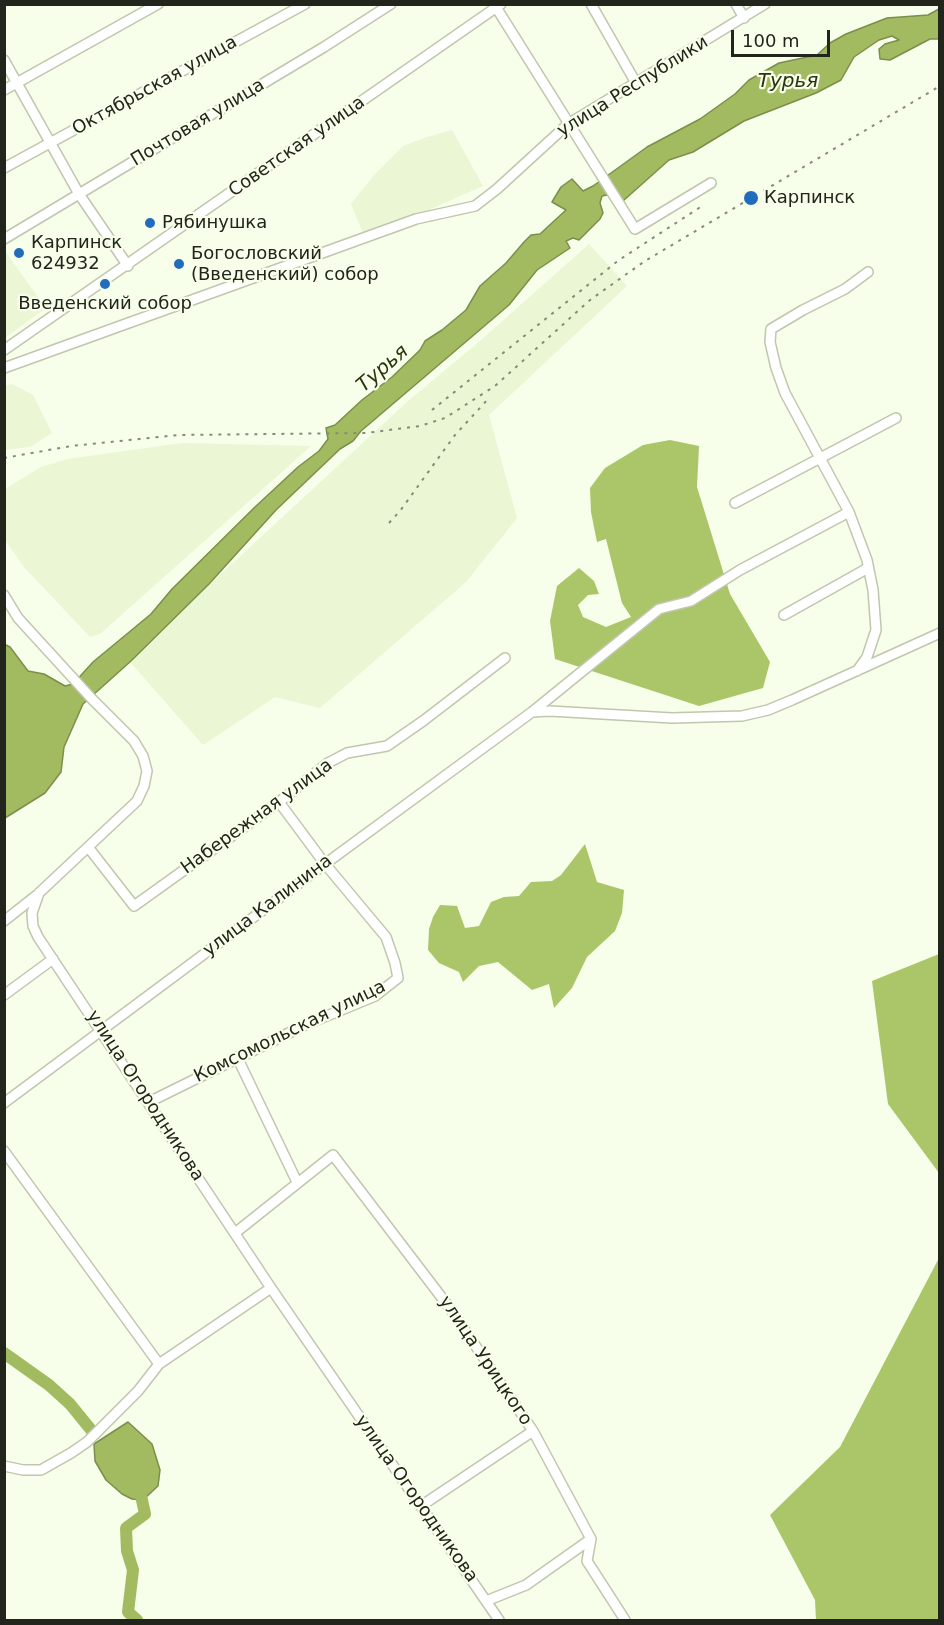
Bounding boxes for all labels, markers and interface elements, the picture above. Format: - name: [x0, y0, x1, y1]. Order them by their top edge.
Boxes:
- scale bar: [734, 18, 833, 56]
- text: 100 m: [742, 30, 800, 51]
- street label: Октябрьская улица: [69, 32, 241, 140]
- street label: улица Республики: [554, 32, 712, 142]
- water label: Турья: [758, 70, 818, 94]
- street label: Почтовая улица: [127, 75, 269, 171]
- street label: Советская улица: [225, 92, 369, 202]
- place label: Карпинск: [764, 187, 855, 209]
- marker: Карпинск: [742, 189, 760, 207]
- place label: Рябинушка: [162, 212, 267, 234]
- marker: Рябинушка: [143, 216, 157, 230]
- place label: Карпинск 624932: [31, 232, 122, 274]
- place label: Богословский (Введенский) собор: [191, 243, 379, 286]
- marker: Карпинск 624932: [12, 246, 26, 260]
- marker: Богословский (Введенский) собор: [172, 257, 186, 271]
- marker: Введенский собор: [98, 277, 112, 291]
- place label: Введенский собор: [18, 293, 192, 315]
- water label: Турья: [352, 340, 414, 398]
- street label: Набережная улица: [177, 755, 337, 879]
- street label: улица Калинина: [199, 850, 337, 962]
- street label: Комсомольская улица: [191, 976, 389, 1088]
- street label: улица Огородникова: [82, 1007, 208, 1185]
- street label: улица Урицкого: [434, 1292, 536, 1430]
- street label: улица Огородникова: [350, 1411, 482, 1587]

